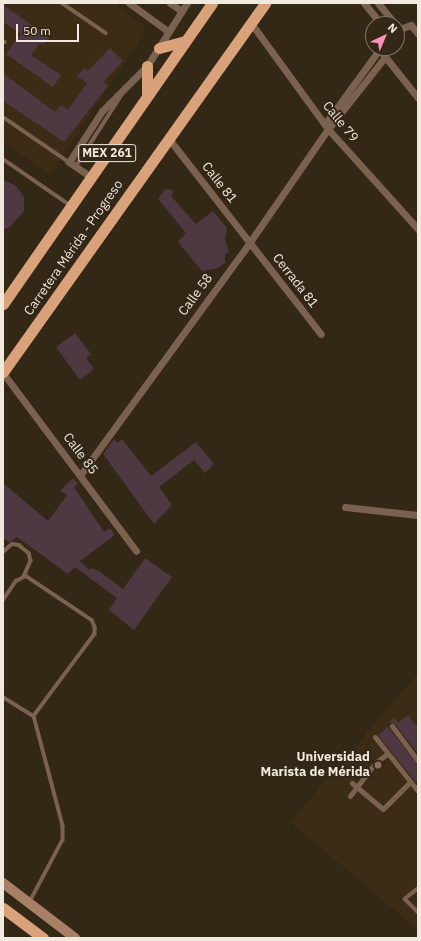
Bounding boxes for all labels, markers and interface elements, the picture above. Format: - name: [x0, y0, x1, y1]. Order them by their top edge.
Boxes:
- scale bar: [18, 16, 81, 42]
- north arrow: [365, 16, 405, 56]
- text: N: [385, 20, 400, 36]
- text: 50 m: [23, 23, 51, 38]
- street label: Calle 79: [319, 99, 361, 145]
- road number: MEX 261: [78, 143, 136, 163]
- street label: Calle 81: [198, 159, 240, 207]
- street label: Carretera Mérida - Progreso: [21, 177, 127, 319]
- street label: Cerrada 81: [269, 251, 321, 311]
- street label: Calle 58: [176, 271, 216, 319]
- street label: Calle 85: [59, 430, 101, 478]
- place label: Universidad Marista de Mérida: [261, 750, 370, 781]
- marker: Universidad Marista de Mérida: [373, 760, 383, 770]

